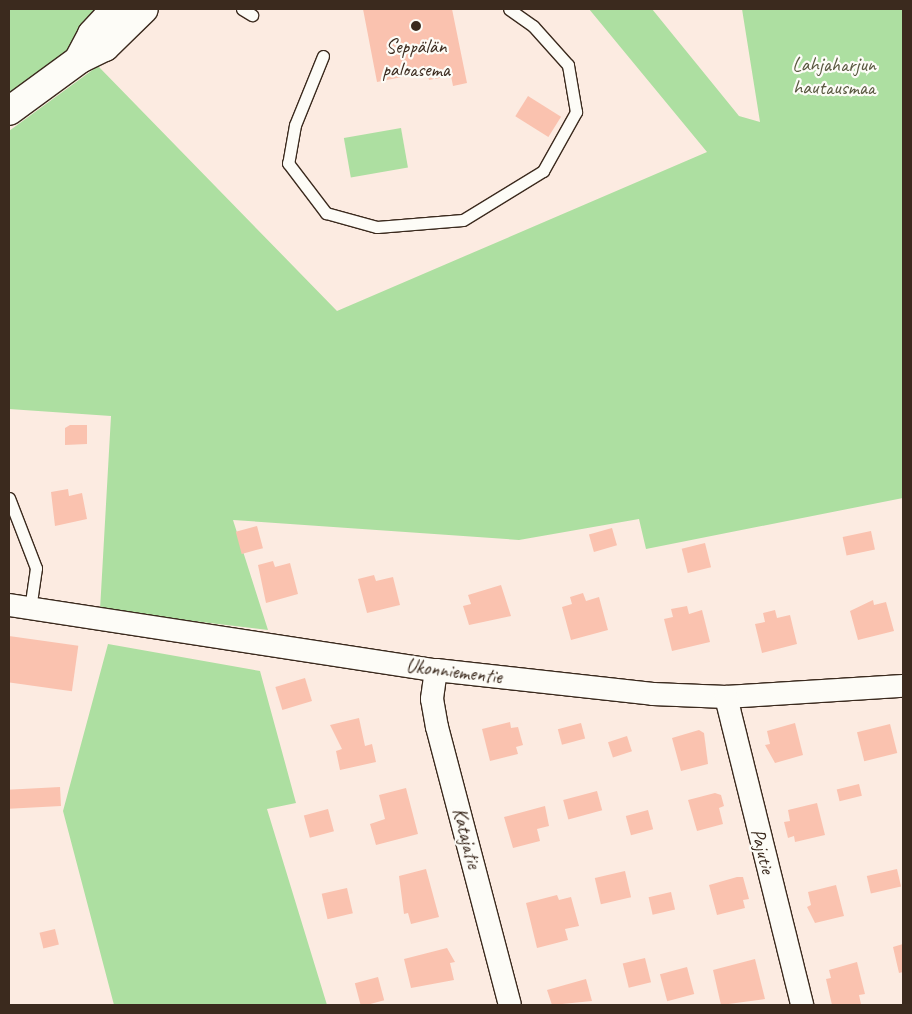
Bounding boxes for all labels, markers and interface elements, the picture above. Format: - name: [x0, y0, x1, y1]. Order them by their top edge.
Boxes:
- marker: Seppälän paloasema: [410, 20, 422, 32]
- place label: Seppälän paloasema: [382, 34, 450, 81]
- park label: Lahjaharjun hautausmaa: [792, 53, 876, 100]
- street label: Ukonniementie: [405, 653, 503, 689]
- street label: Katajatie: [447, 805, 487, 871]
- street label: Pajutie: [746, 826, 780, 876]

